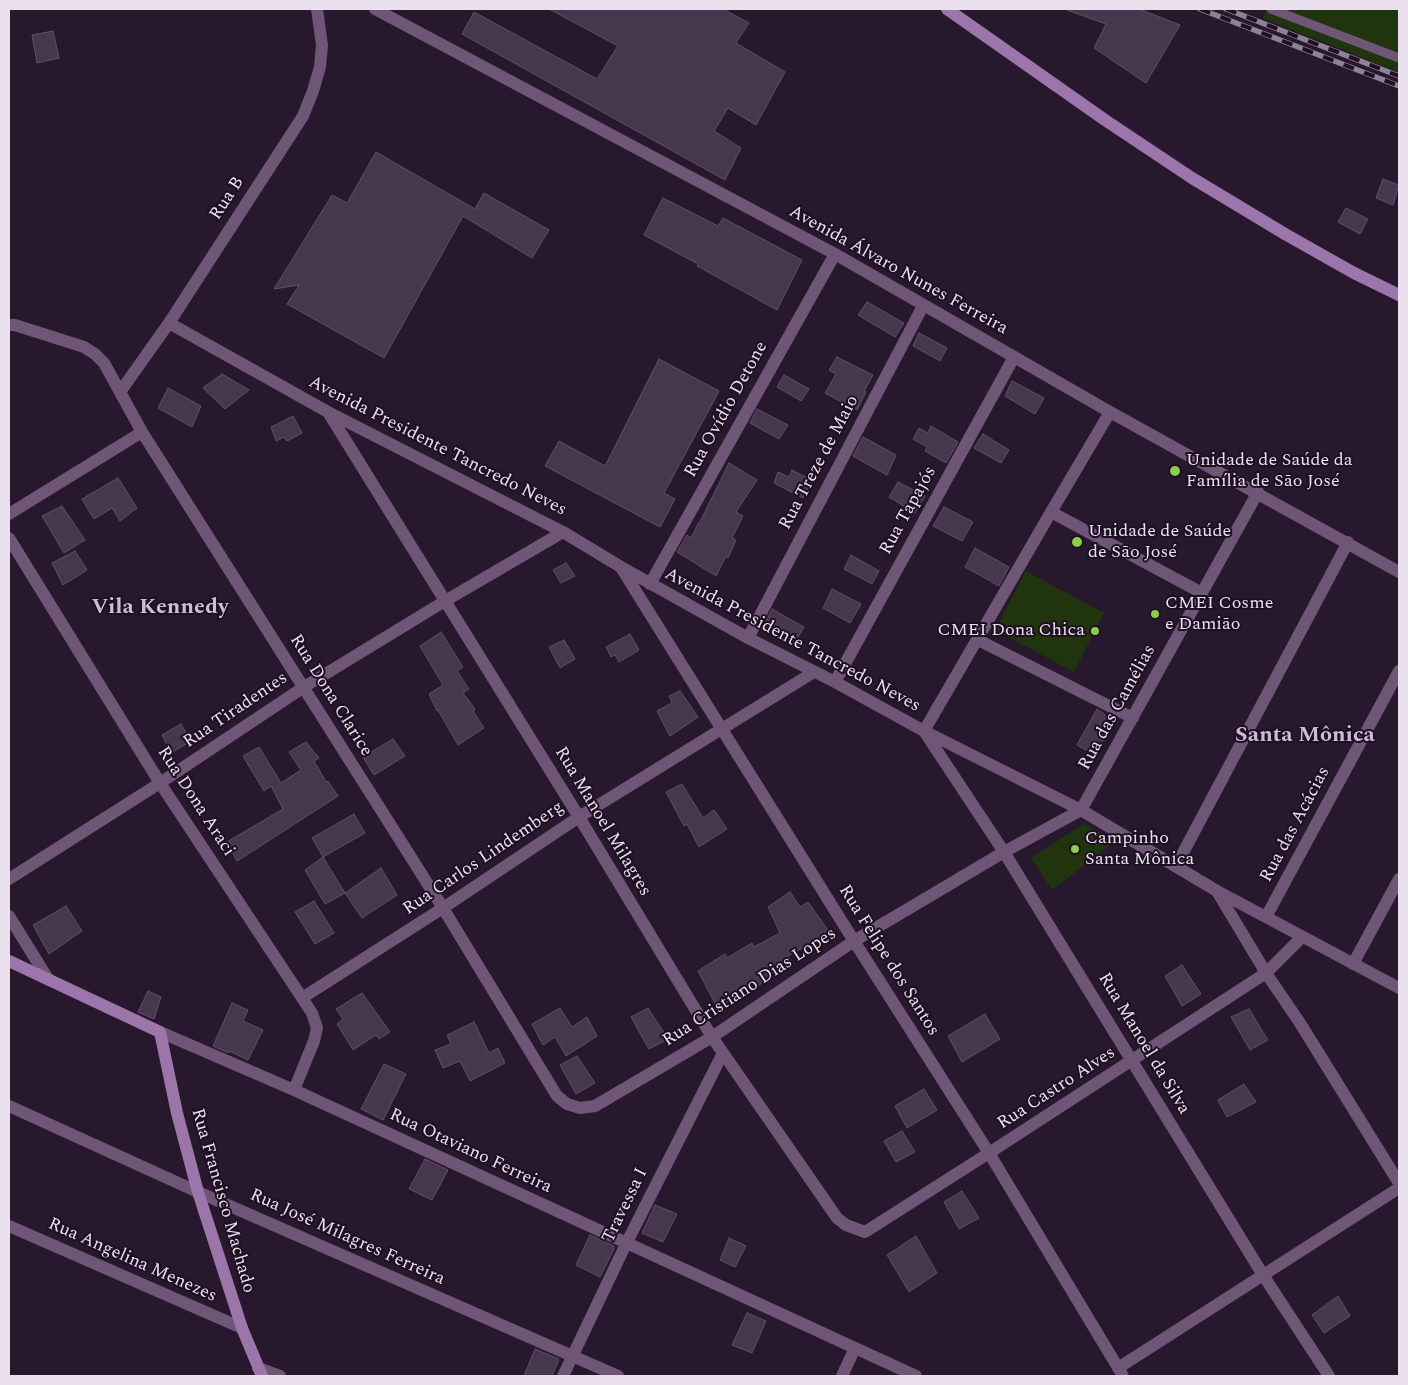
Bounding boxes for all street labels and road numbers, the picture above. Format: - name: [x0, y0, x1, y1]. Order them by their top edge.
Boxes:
- street label: Rua B: [206, 173, 250, 225]
- street label: Avenida Álvaro Nunes Ferreira: [785, 202, 1011, 340]
- street label: Rua Ovídio Detone: [681, 338, 773, 482]
- street label: Avenida Presidente Tancredo Neves: [304, 372, 570, 522]
- street label: Rua Treze de Maio: [775, 392, 865, 534]
- street label: Rua Tapajós: [876, 463, 942, 559]
- street label: Avenida Presidente Tancredo Neves: [660, 564, 924, 718]
- street label: Rua Dona Clarice: [284, 631, 376, 761]
- street label: Rua das Camélias: [1075, 642, 1161, 774]
- street label: Rua Tiradentes: [180, 668, 292, 754]
- street label: Rua Dona Araci: [151, 743, 239, 861]
- street label: Rua Manoel Milagres: [549, 743, 655, 901]
- street label: Rua das Acácias: [1256, 763, 1336, 887]
- street label: Rua Carlos Lindemberg: [400, 797, 568, 921]
- street label: Rua Felipe dos Santos: [833, 881, 943, 1041]
- street label: Rua Cristiano Dias Lopes: [659, 924, 841, 1052]
- street label: Rua Manoel da Silva: [1092, 969, 1194, 1119]
- street label: Rua Castro Alves: [994, 1043, 1120, 1135]
- street label: Rua Otaviano Ferreira: [385, 1105, 555, 1199]
- street label: Rua Francisco Machado: [185, 1106, 259, 1296]
- street label: Travessa I: [599, 1165, 653, 1247]
- street label: Rua José Milagres Ferreira: [246, 1185, 448, 1291]
- street label: Rua Angelina Menezes: [44, 1214, 220, 1308]

